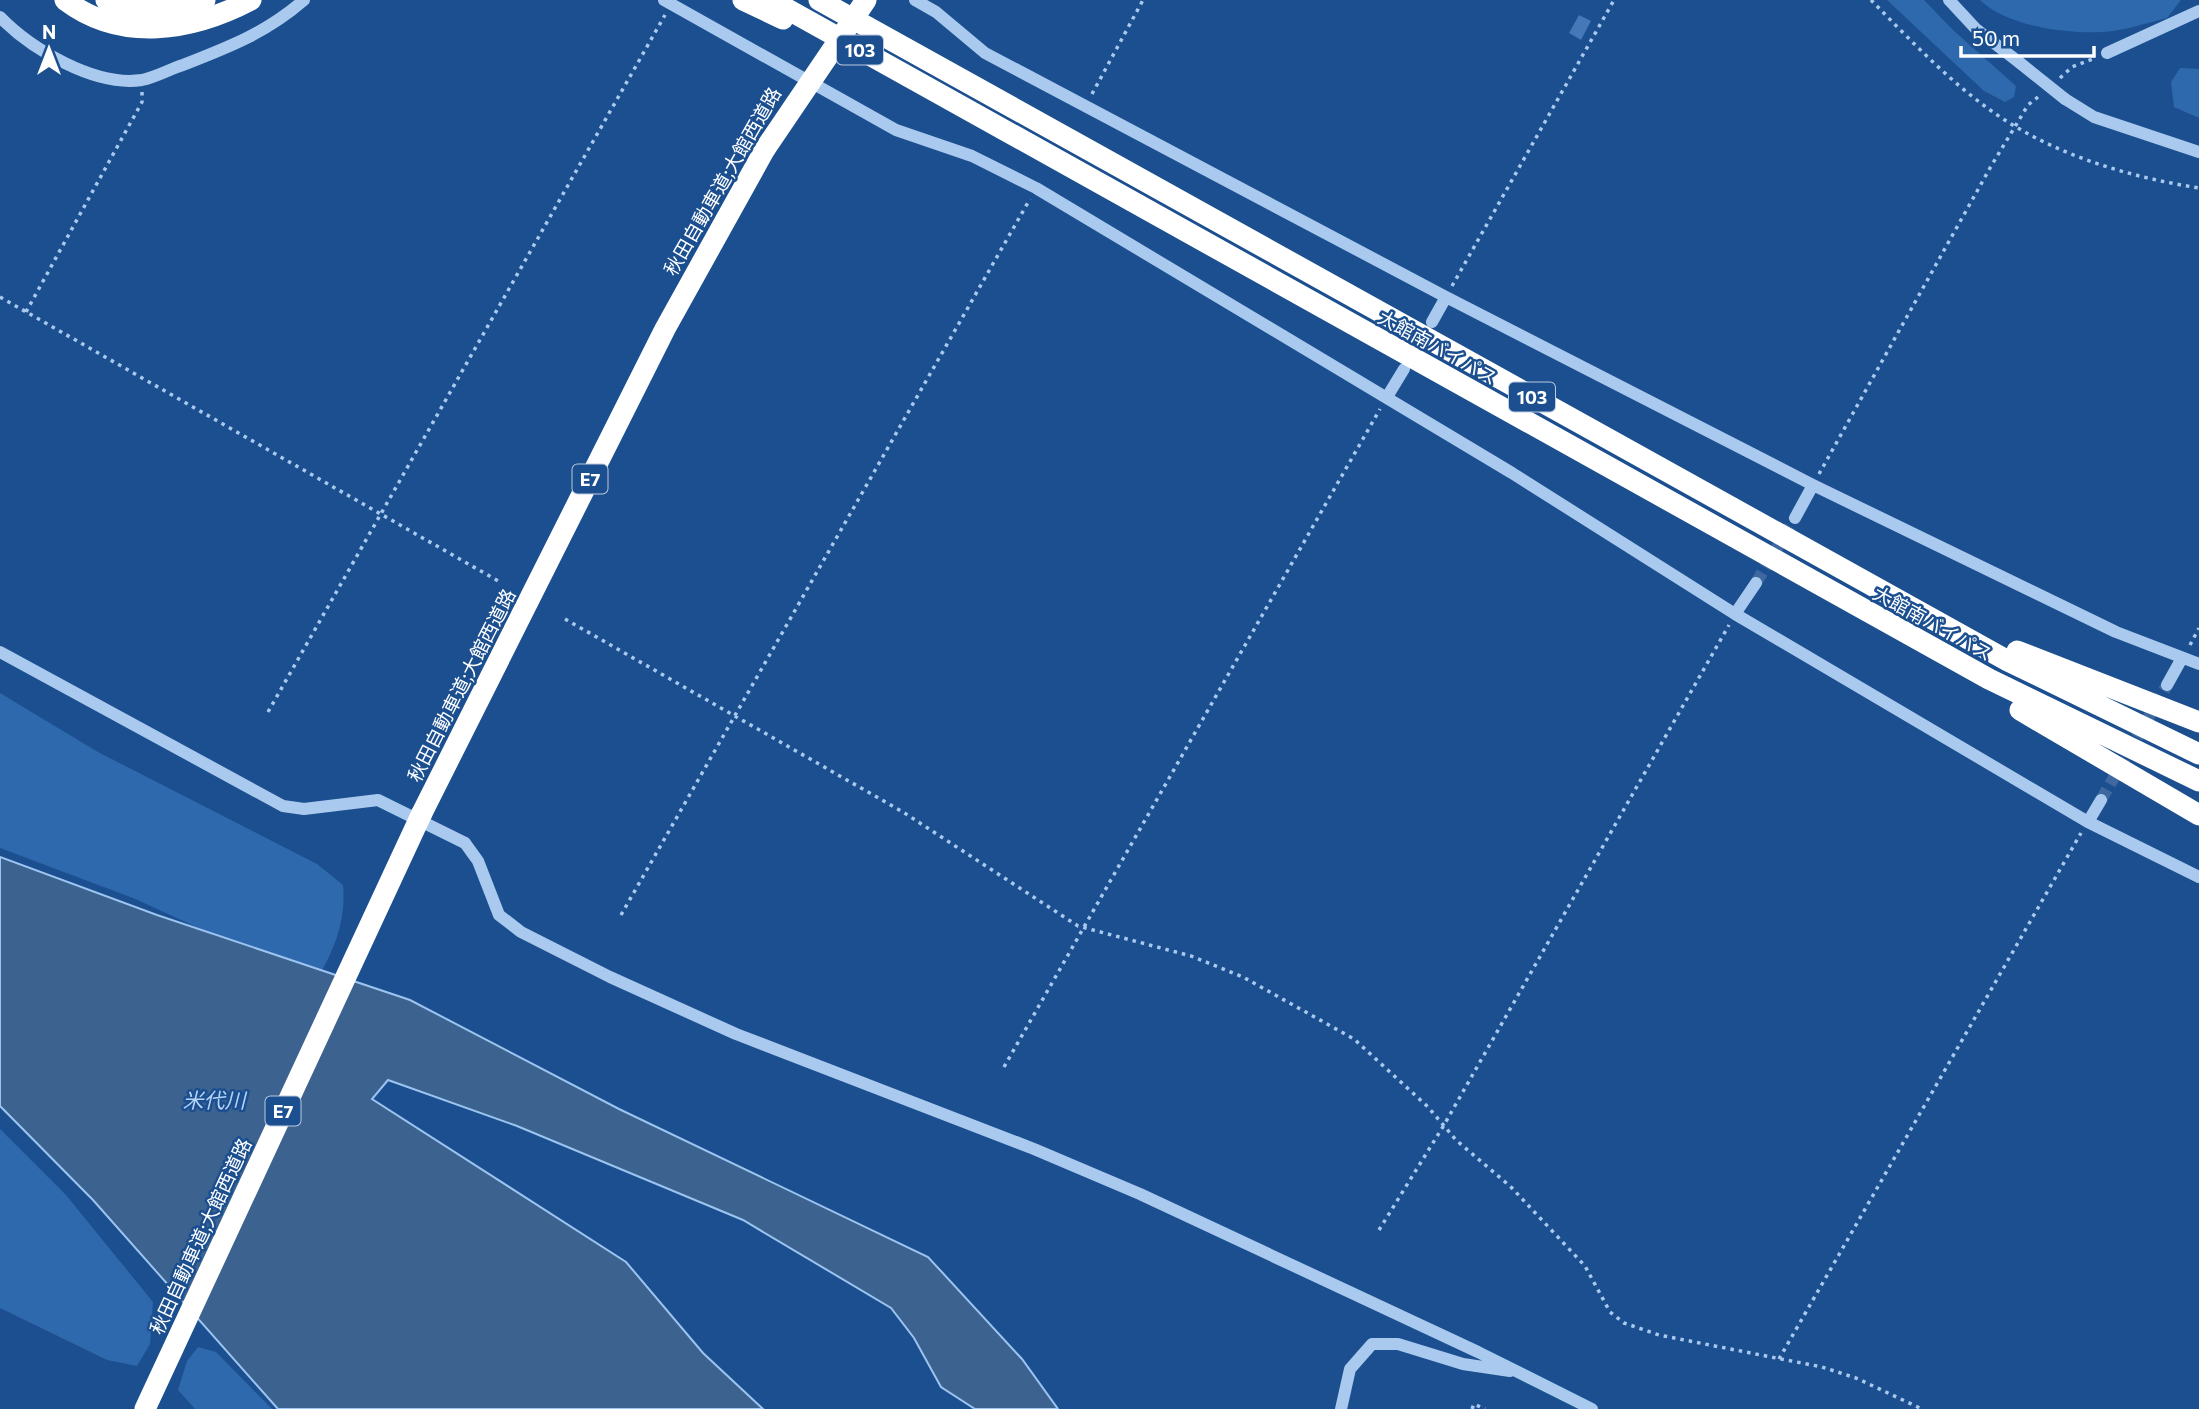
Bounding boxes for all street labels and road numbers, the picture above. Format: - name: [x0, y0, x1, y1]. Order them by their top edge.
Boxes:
- road number: 103: [837, 36, 883, 64]
- street label: 秋田自動車道;大館西道路: [659, 83, 785, 279]
- street label: 大館南バイパス: [1374, 305, 1502, 389]
- road number: 103: [1509, 382, 1555, 412]
- road number: E7: [572, 464, 608, 494]
- street label: 大館南バイパス: [1869, 581, 1997, 665]
- street label: 秋田自動車道;大館西道路: [402, 585, 520, 785]
- road number: E7: [266, 1096, 300, 1126]
- street label: 秋田自動車道;大館西道路: [144, 1134, 256, 1338]

